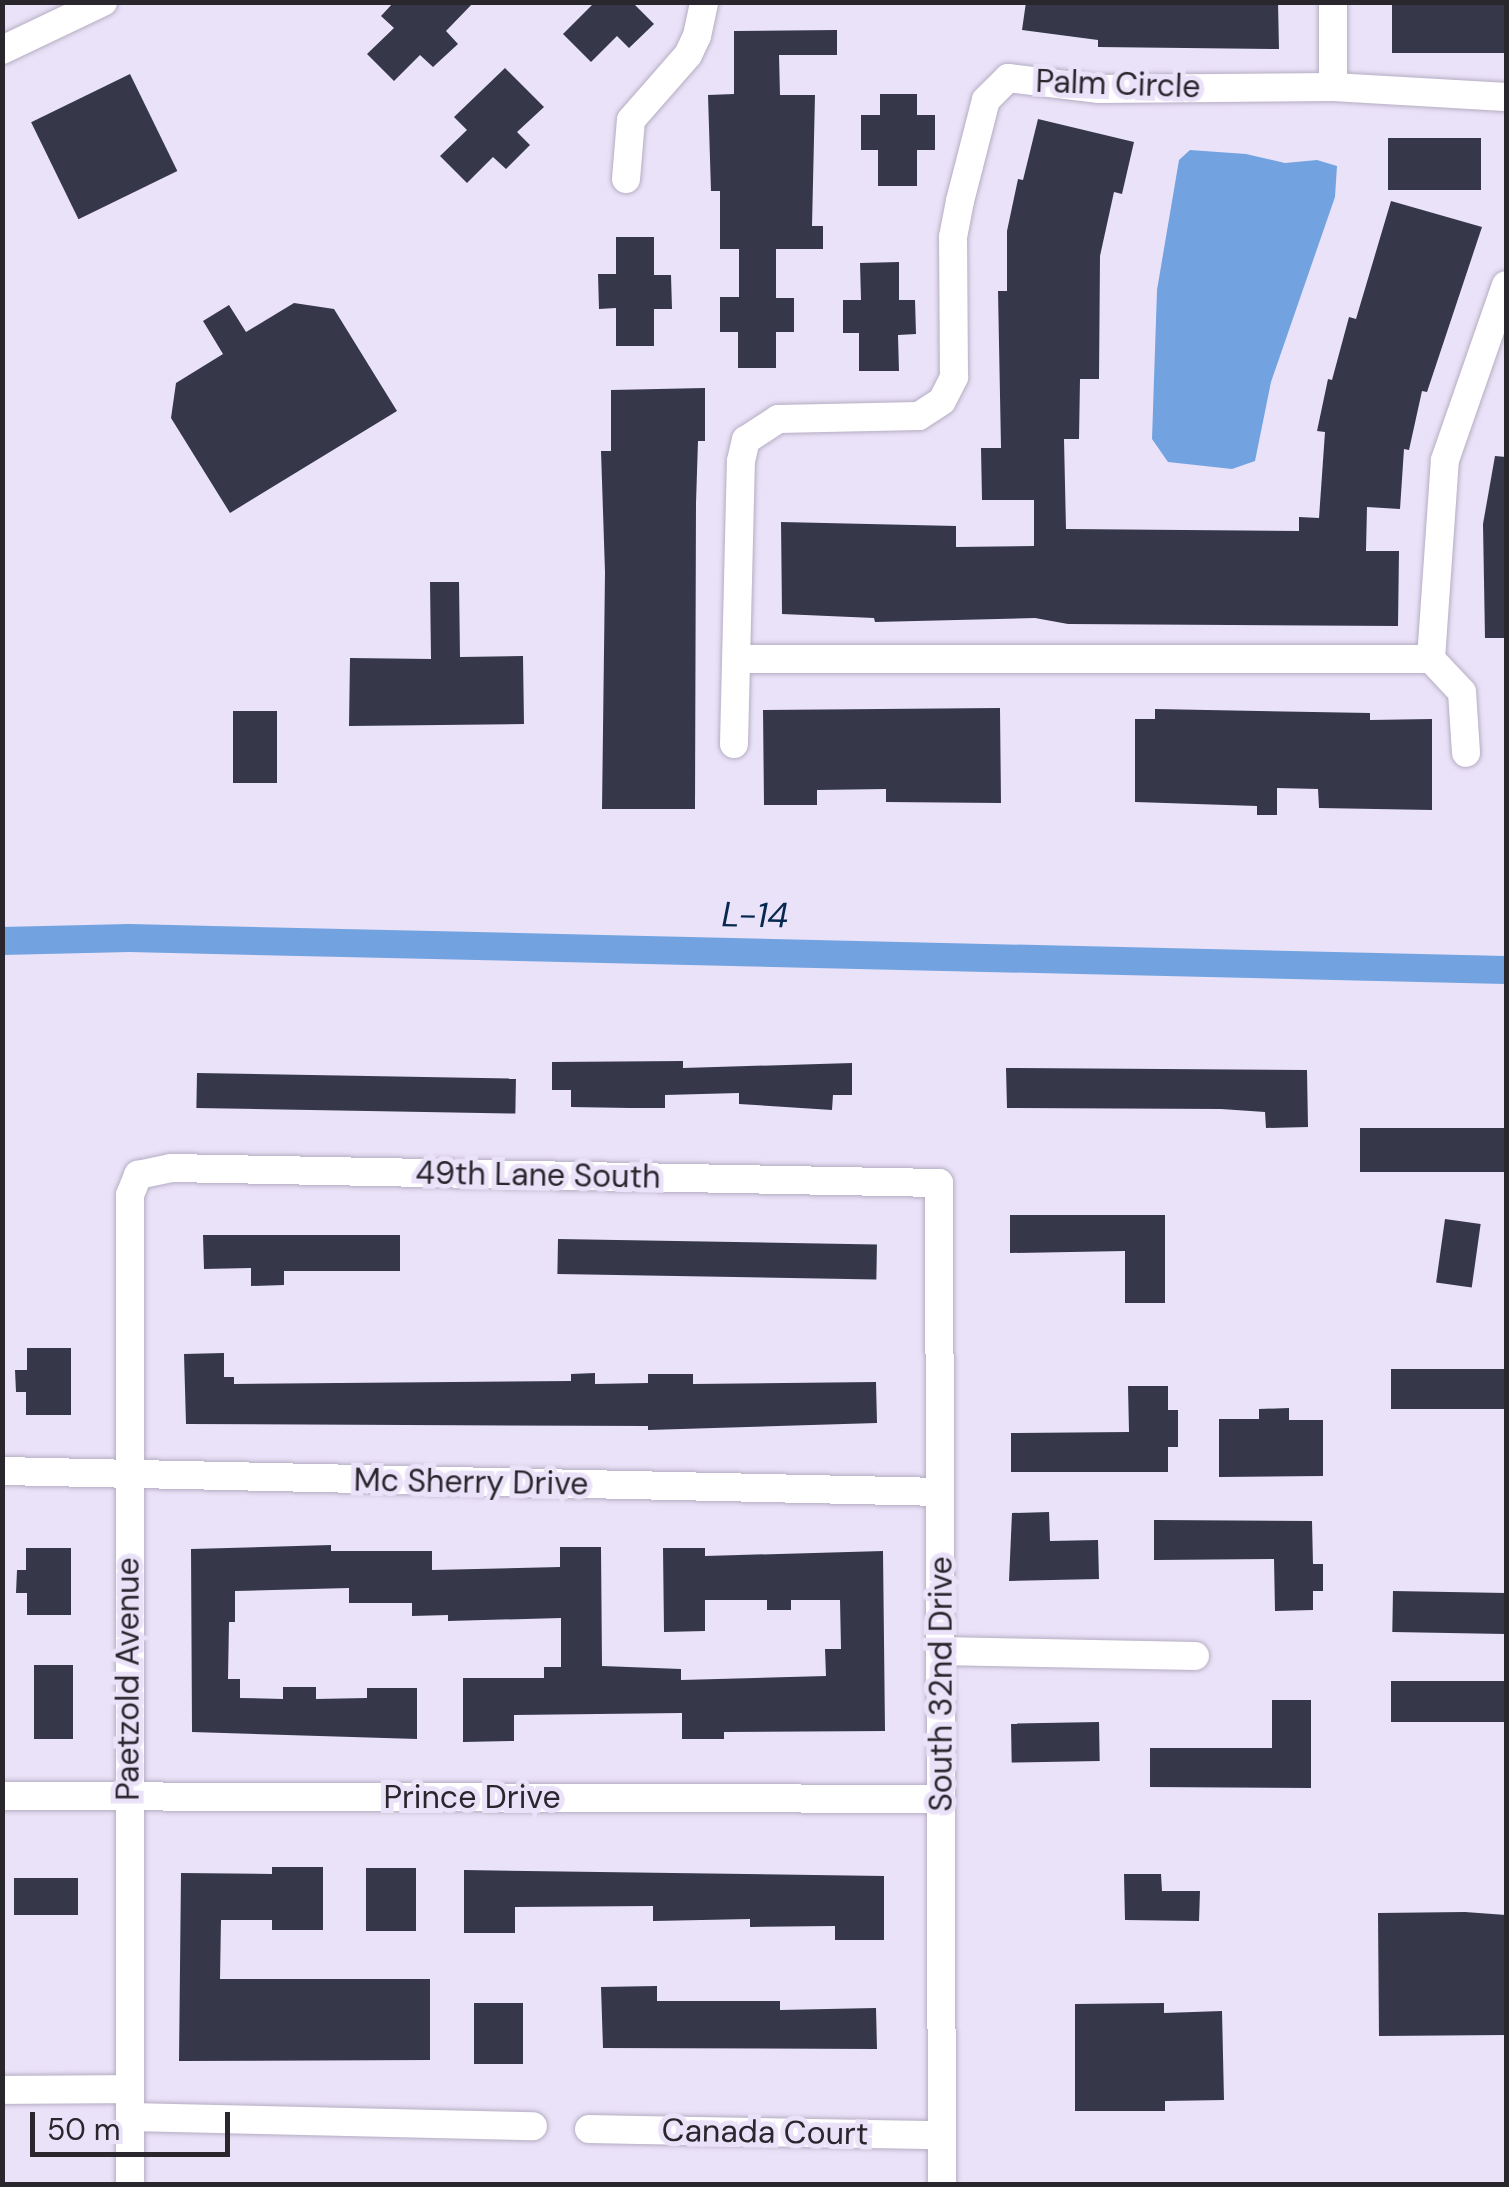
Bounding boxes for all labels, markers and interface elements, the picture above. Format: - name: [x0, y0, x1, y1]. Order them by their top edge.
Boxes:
- street label: Palm Circle: [1035, 62, 1201, 106]
- water label: L-14: [721, 893, 789, 937]
- street label: 49th Lane South: [415, 1154, 661, 1196]
- street label: Mc Sherry Drive: [353, 1461, 589, 1503]
- street label: South 32nd Drive: [922, 1556, 960, 1812]
- street label: Paetzold Avenue: [109, 1557, 147, 1801]
- street label: Prince Drive: [383, 1778, 561, 1816]
- scale bar: [35, 2092, 235, 2154]
- text: 50 m: [47, 2110, 121, 2149]
- street label: Canada Court: [661, 2111, 869, 2153]

